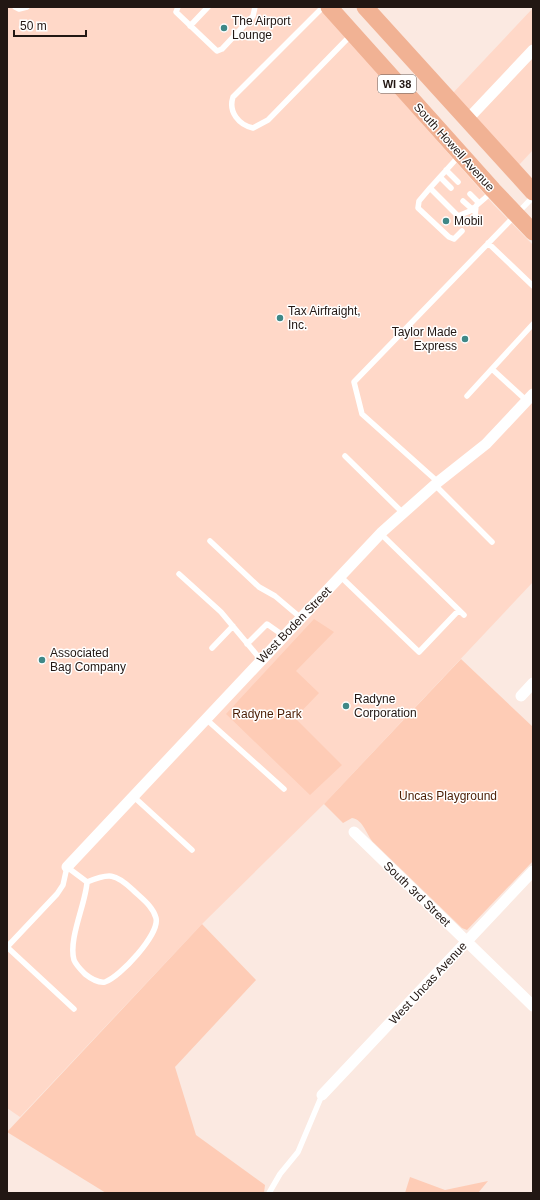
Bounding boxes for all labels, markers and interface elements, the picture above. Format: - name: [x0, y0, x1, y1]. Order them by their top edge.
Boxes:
- scale bar: [14, 12, 86, 38]
- place label: The Airport Lounge: [232, 14, 291, 42]
- text: 50 m: [20, 19, 47, 33]
- marker: The Airport Lounge: [219, 23, 229, 33]
- road number: WI 38: [378, 75, 416, 93]
- street label: South Howell Avenue: [411, 100, 498, 194]
- place label: Mobil: [454, 214, 483, 228]
- marker: Mobil: [441, 216, 451, 226]
- place label: Tax Airfraight, Inc.: [288, 304, 361, 332]
- marker: Tax Airfraight, Inc.: [275, 313, 285, 323]
- place label: Taylor Made Express: [392, 325, 457, 353]
- marker: Taylor Made Express: [460, 334, 470, 344]
- street label: West Boden Street: [254, 584, 334, 666]
- place label: Associated Bag Company: [50, 646, 126, 674]
- marker: Associated Bag Company: [37, 655, 47, 665]
- place label: Radyne Corporation: [354, 692, 417, 720]
- marker: Radyne Corporation: [341, 701, 351, 711]
- park label: Radyne Park: [232, 707, 303, 721]
- park label: Uncas Playground: [399, 789, 497, 803]
- street label: South 3rd Street: [381, 859, 454, 930]
- street label: West Uncas Avenue: [386, 939, 470, 1027]

